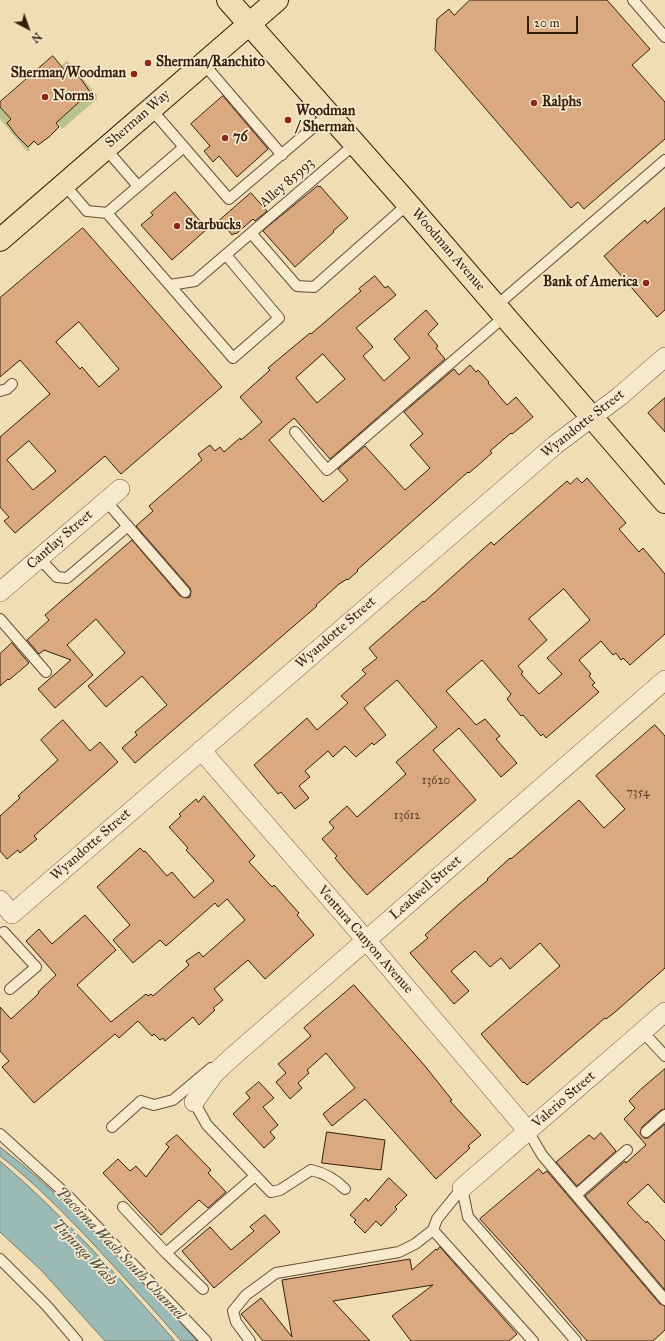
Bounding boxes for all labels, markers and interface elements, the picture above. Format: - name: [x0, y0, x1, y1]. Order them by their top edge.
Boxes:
- north arrow: [8, 8, 48, 48]
- scale bar: [529, 8, 580, 34]
- text: 20 m: [534, 16, 560, 30]
- text: N: [28, 29, 44, 45]
- place label: Sherman/Ranchito: [156, 55, 265, 71]
- marker: Sherman/Ranchito: [143, 58, 153, 68]
- place label: Sherman/Woodman: [11, 66, 126, 82]
- marker: Sherman/Woodman: [129, 69, 139, 79]
- street label: Sherman Way: [102, 86, 174, 152]
- place label: Norms: [53, 89, 94, 105]
- marker: Norms: [40, 92, 50, 102]
- place label: Ralphs: [542, 95, 581, 111]
- marker: Ralphs: [529, 98, 539, 108]
- place label: Woodman / Sherman: [296, 104, 355, 136]
- marker: Woodman / Sherman: [283, 115, 293, 125]
- place label: 76: [233, 130, 248, 146]
- marker: 76: [220, 133, 230, 143]
- street label: Alley 85993: [256, 155, 318, 211]
- street label: Woodman Avenue: [407, 205, 489, 295]
- place label: Starbucks: [185, 218, 241, 234]
- marker: Starbucks: [172, 221, 182, 231]
- place label: Bank of America: [543, 275, 638, 291]
- marker: Bank of America: [641, 278, 651, 288]
- street label: Wyandotte Street: [538, 386, 628, 462]
- street label: Cantlay Street: [24, 507, 96, 573]
- street label: Wyandotte Street: [292, 594, 380, 672]
- house number: 13620: [422, 774, 450, 788]
- house number: 7354: [626, 786, 650, 800]
- street label: Wyandotte Street: [47, 806, 135, 884]
- house number: 13612: [394, 809, 420, 823]
- street label: Leadwell Street: [387, 852, 465, 924]
- street label: Ventura Canyon Avenue: [313, 883, 417, 997]
- street label: Valerio Street: [529, 1068, 599, 1132]
- water label: Pacoima Wash South Channel: [52, 1184, 188, 1324]
- water label: Tujunga Wash: [48, 1216, 120, 1290]

